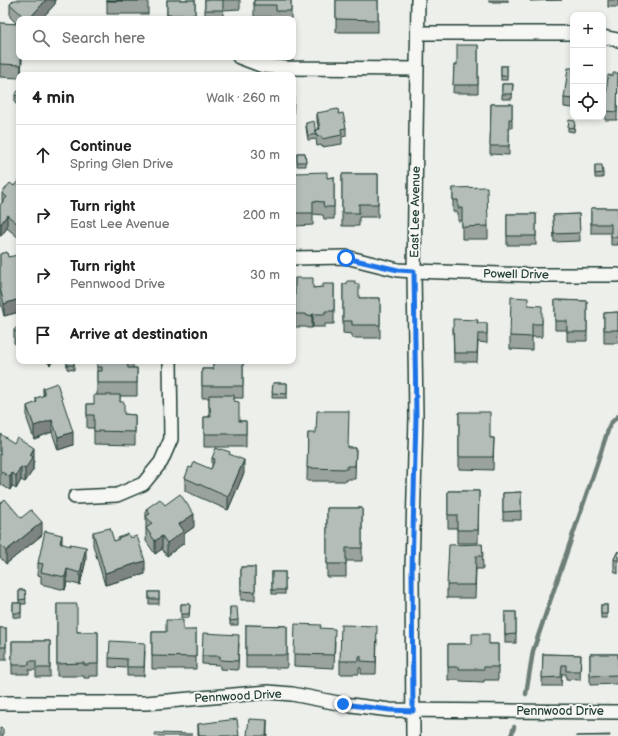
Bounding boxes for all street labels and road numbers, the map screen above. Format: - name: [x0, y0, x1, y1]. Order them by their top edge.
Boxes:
- street label: East Lee Avenue: [407, 166, 424, 258]
- street label: Powell Drive: [483, 266, 549, 283]
- street label: Pennwood Drive: [194, 687, 282, 706]
- street label: Pennwood Drive: [516, 704, 604, 719]

